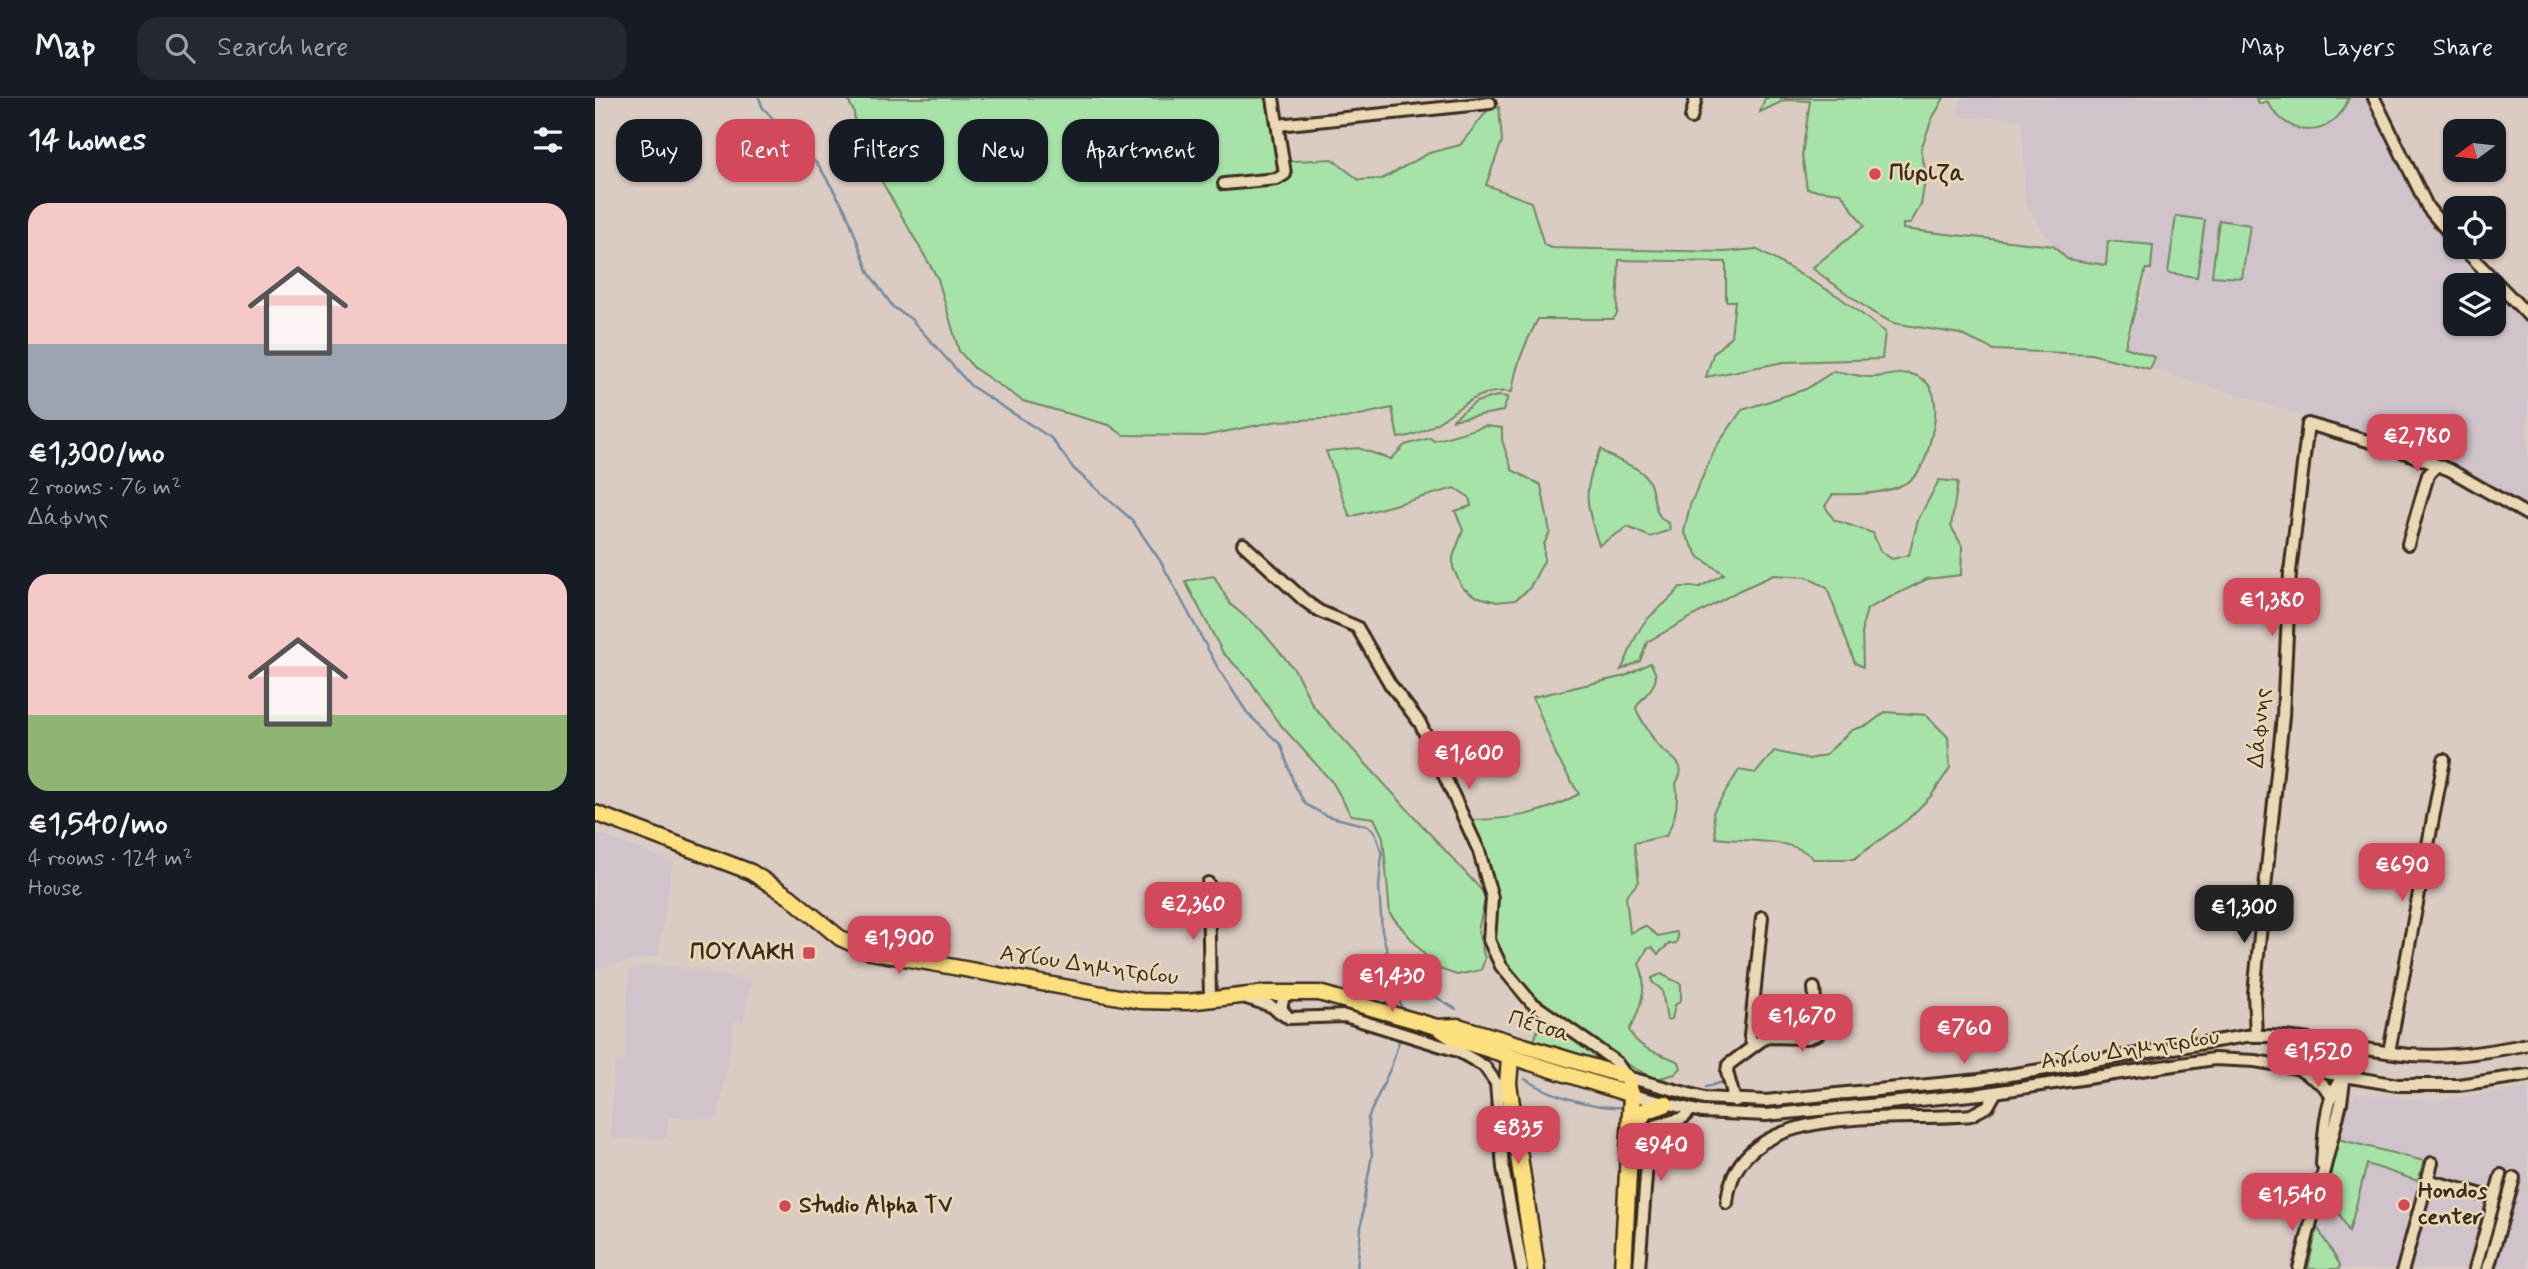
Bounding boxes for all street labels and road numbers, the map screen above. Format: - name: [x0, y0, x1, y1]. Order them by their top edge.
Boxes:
- street label: Δάφνης: [2242, 687, 2278, 769]
- street label: Αγίου Δημητρίου: [998, 939, 1180, 993]
- street label: Πέτσα: [1505, 1002, 1574, 1051]
- street label: Αγίου Δημητρίου: [2039, 1023, 2221, 1077]

